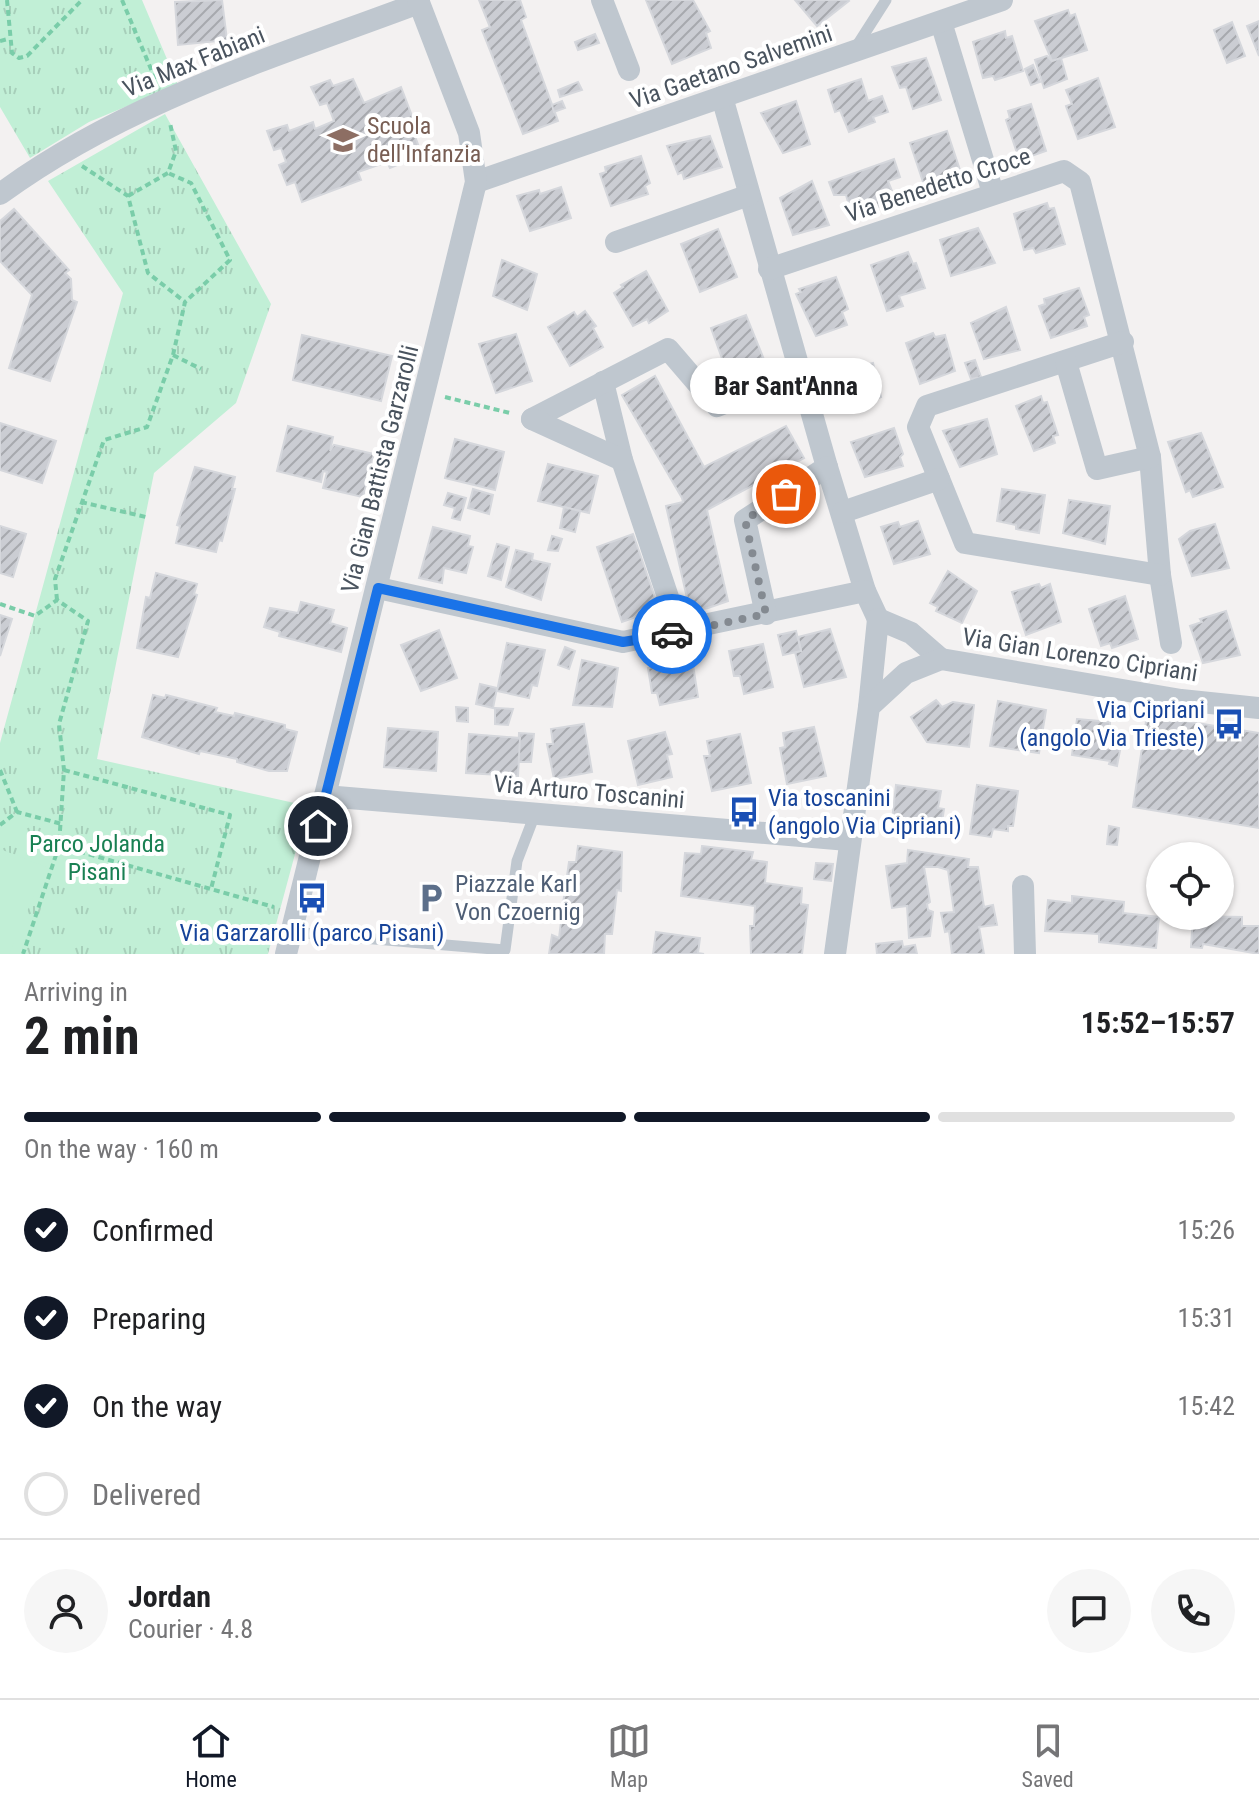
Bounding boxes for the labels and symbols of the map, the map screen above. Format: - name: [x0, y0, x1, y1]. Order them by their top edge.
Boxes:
- street label: Via Gaetano Salvemini: [626, 19, 836, 115]
- street label: Via Max Fabiani: [119, 21, 269, 103]
- place label: Scuola dell'Infanzia: [367, 112, 481, 168]
- school or university icon: Scuola dell'Infanzia: [326, 123, 360, 157]
- street label: Via Benedetto Croce: [842, 142, 1034, 228]
- street label: Via Gian Battista Garzarolli: [336, 342, 424, 596]
- callout: Bar Sant'Anna: [690, 358, 882, 414]
- pin: [752, 460, 820, 528]
- courier: [632, 594, 712, 674]
- street label: Via Gian Lorenzo Cipriani: [960, 623, 1200, 687]
- place label: Via Cipriani (angolo Via Trieste): [1019, 696, 1205, 752]
- bus stop icon: Via Cipriani (angolo Via Trieste): [1212, 707, 1246, 741]
- street label: Via Arturo Toscanini: [492, 770, 686, 814]
- place label: Via toscanini (angolo Via Cipriani): [768, 784, 962, 840]
- pin: [284, 792, 352, 860]
- bus stop icon: Via toscanini (angolo Via Cipriani): [727, 795, 761, 829]
- park label: Parco Jolanda Pisani: [29, 830, 165, 886]
- place label: Piazzale Karl Von Czoernig: [455, 870, 581, 926]
- bus stop icon: Via Garzarolli (parco Pisani): [295, 881, 329, 915]
- parking icon: Piazzale Karl Von Czoernig: [414, 881, 448, 915]
- place label: Via Garzarolli (parco Pisani): [180, 919, 444, 947]

